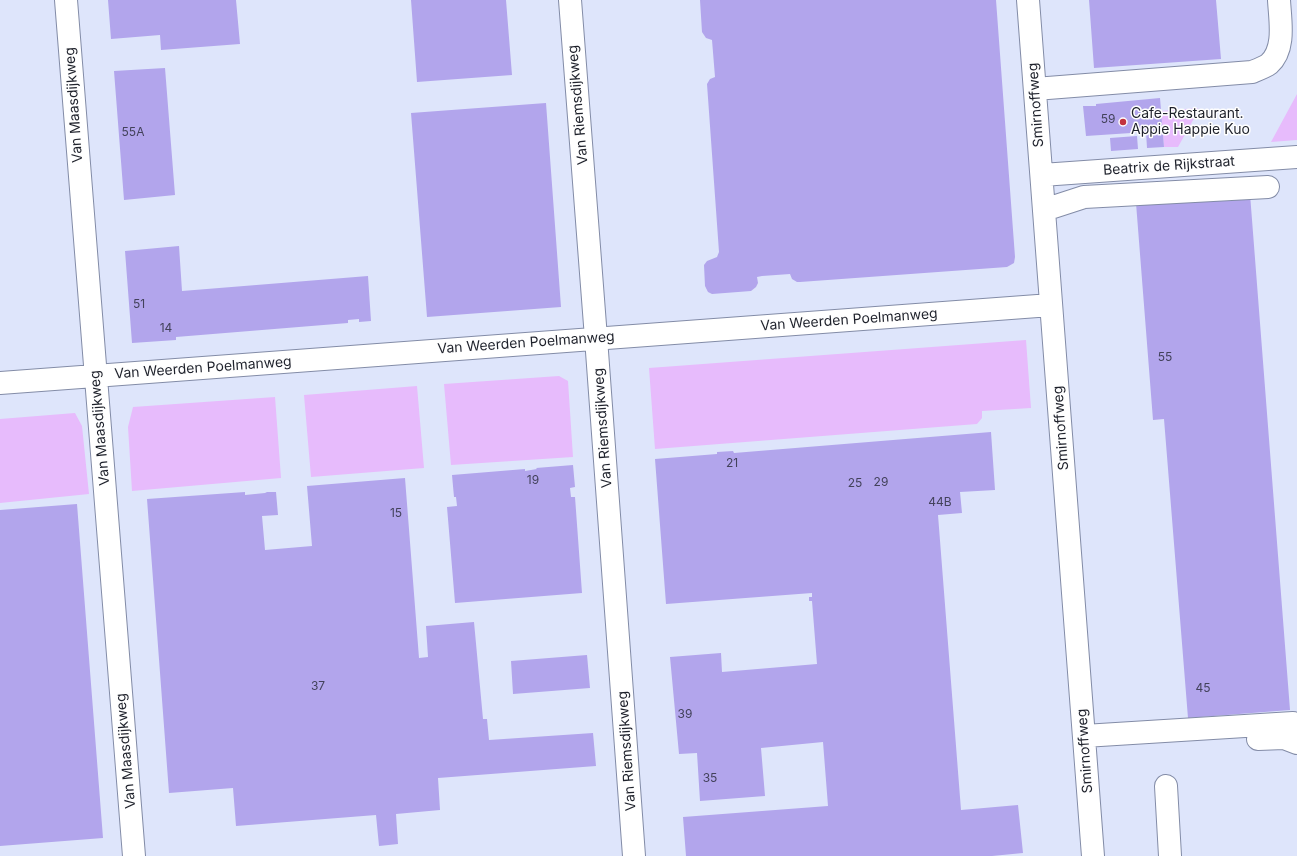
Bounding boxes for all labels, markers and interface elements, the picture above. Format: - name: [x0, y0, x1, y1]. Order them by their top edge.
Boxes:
- street label: Van Riemsdijkweg: [564, 44, 592, 166]
- street label: Van Maasdijkweg: [62, 47, 86, 163]
- street label: Smirnoffweg: [1025, 62, 1047, 148]
- place label: Cafe-Restaurant. Appie Happie Kuo: [1131, 106, 1250, 138]
- house number: 59: [1101, 112, 1115, 126]
- marker: Cafe-Restaurant. Appie Happie Kuo: [1118, 117, 1128, 127]
- house number: 55A: [122, 125, 144, 139]
- street label: Beatrix de Rijkstraat: [1103, 153, 1235, 179]
- house number: 51: [133, 297, 145, 311]
- street label: Van Weerden Poelmanweg: [760, 305, 938, 335]
- house number: 14: [160, 321, 172, 335]
- street label: Van Weerden Poelmanweg: [437, 328, 615, 358]
- house number: 55: [1158, 350, 1172, 364]
- street label: Van Weerden Poelmanweg: [114, 353, 292, 383]
- street label: Van Riemsdijkweg: [590, 367, 616, 489]
- street label: Van Maasdijkweg: [87, 370, 113, 486]
- street label: Smirnoffweg: [1050, 385, 1072, 471]
- house number: 21: [726, 456, 738, 470]
- house number: 19: [527, 473, 539, 487]
- house number: 29: [874, 475, 888, 489]
- house number: 25: [848, 476, 862, 490]
- house number: 44B: [928, 495, 952, 509]
- house number: 15: [390, 506, 402, 520]
- house number: 37: [311, 679, 325, 693]
- house number: 45: [1195, 681, 1211, 695]
- street label: Van Riemsdijkweg: [614, 690, 640, 812]
- street label: Van Maasdijkweg: [113, 693, 139, 809]
- house number: 39: [678, 707, 692, 721]
- street label: Smirnoffweg: [1074, 708, 1096, 794]
- house number: 35: [703, 771, 717, 785]

